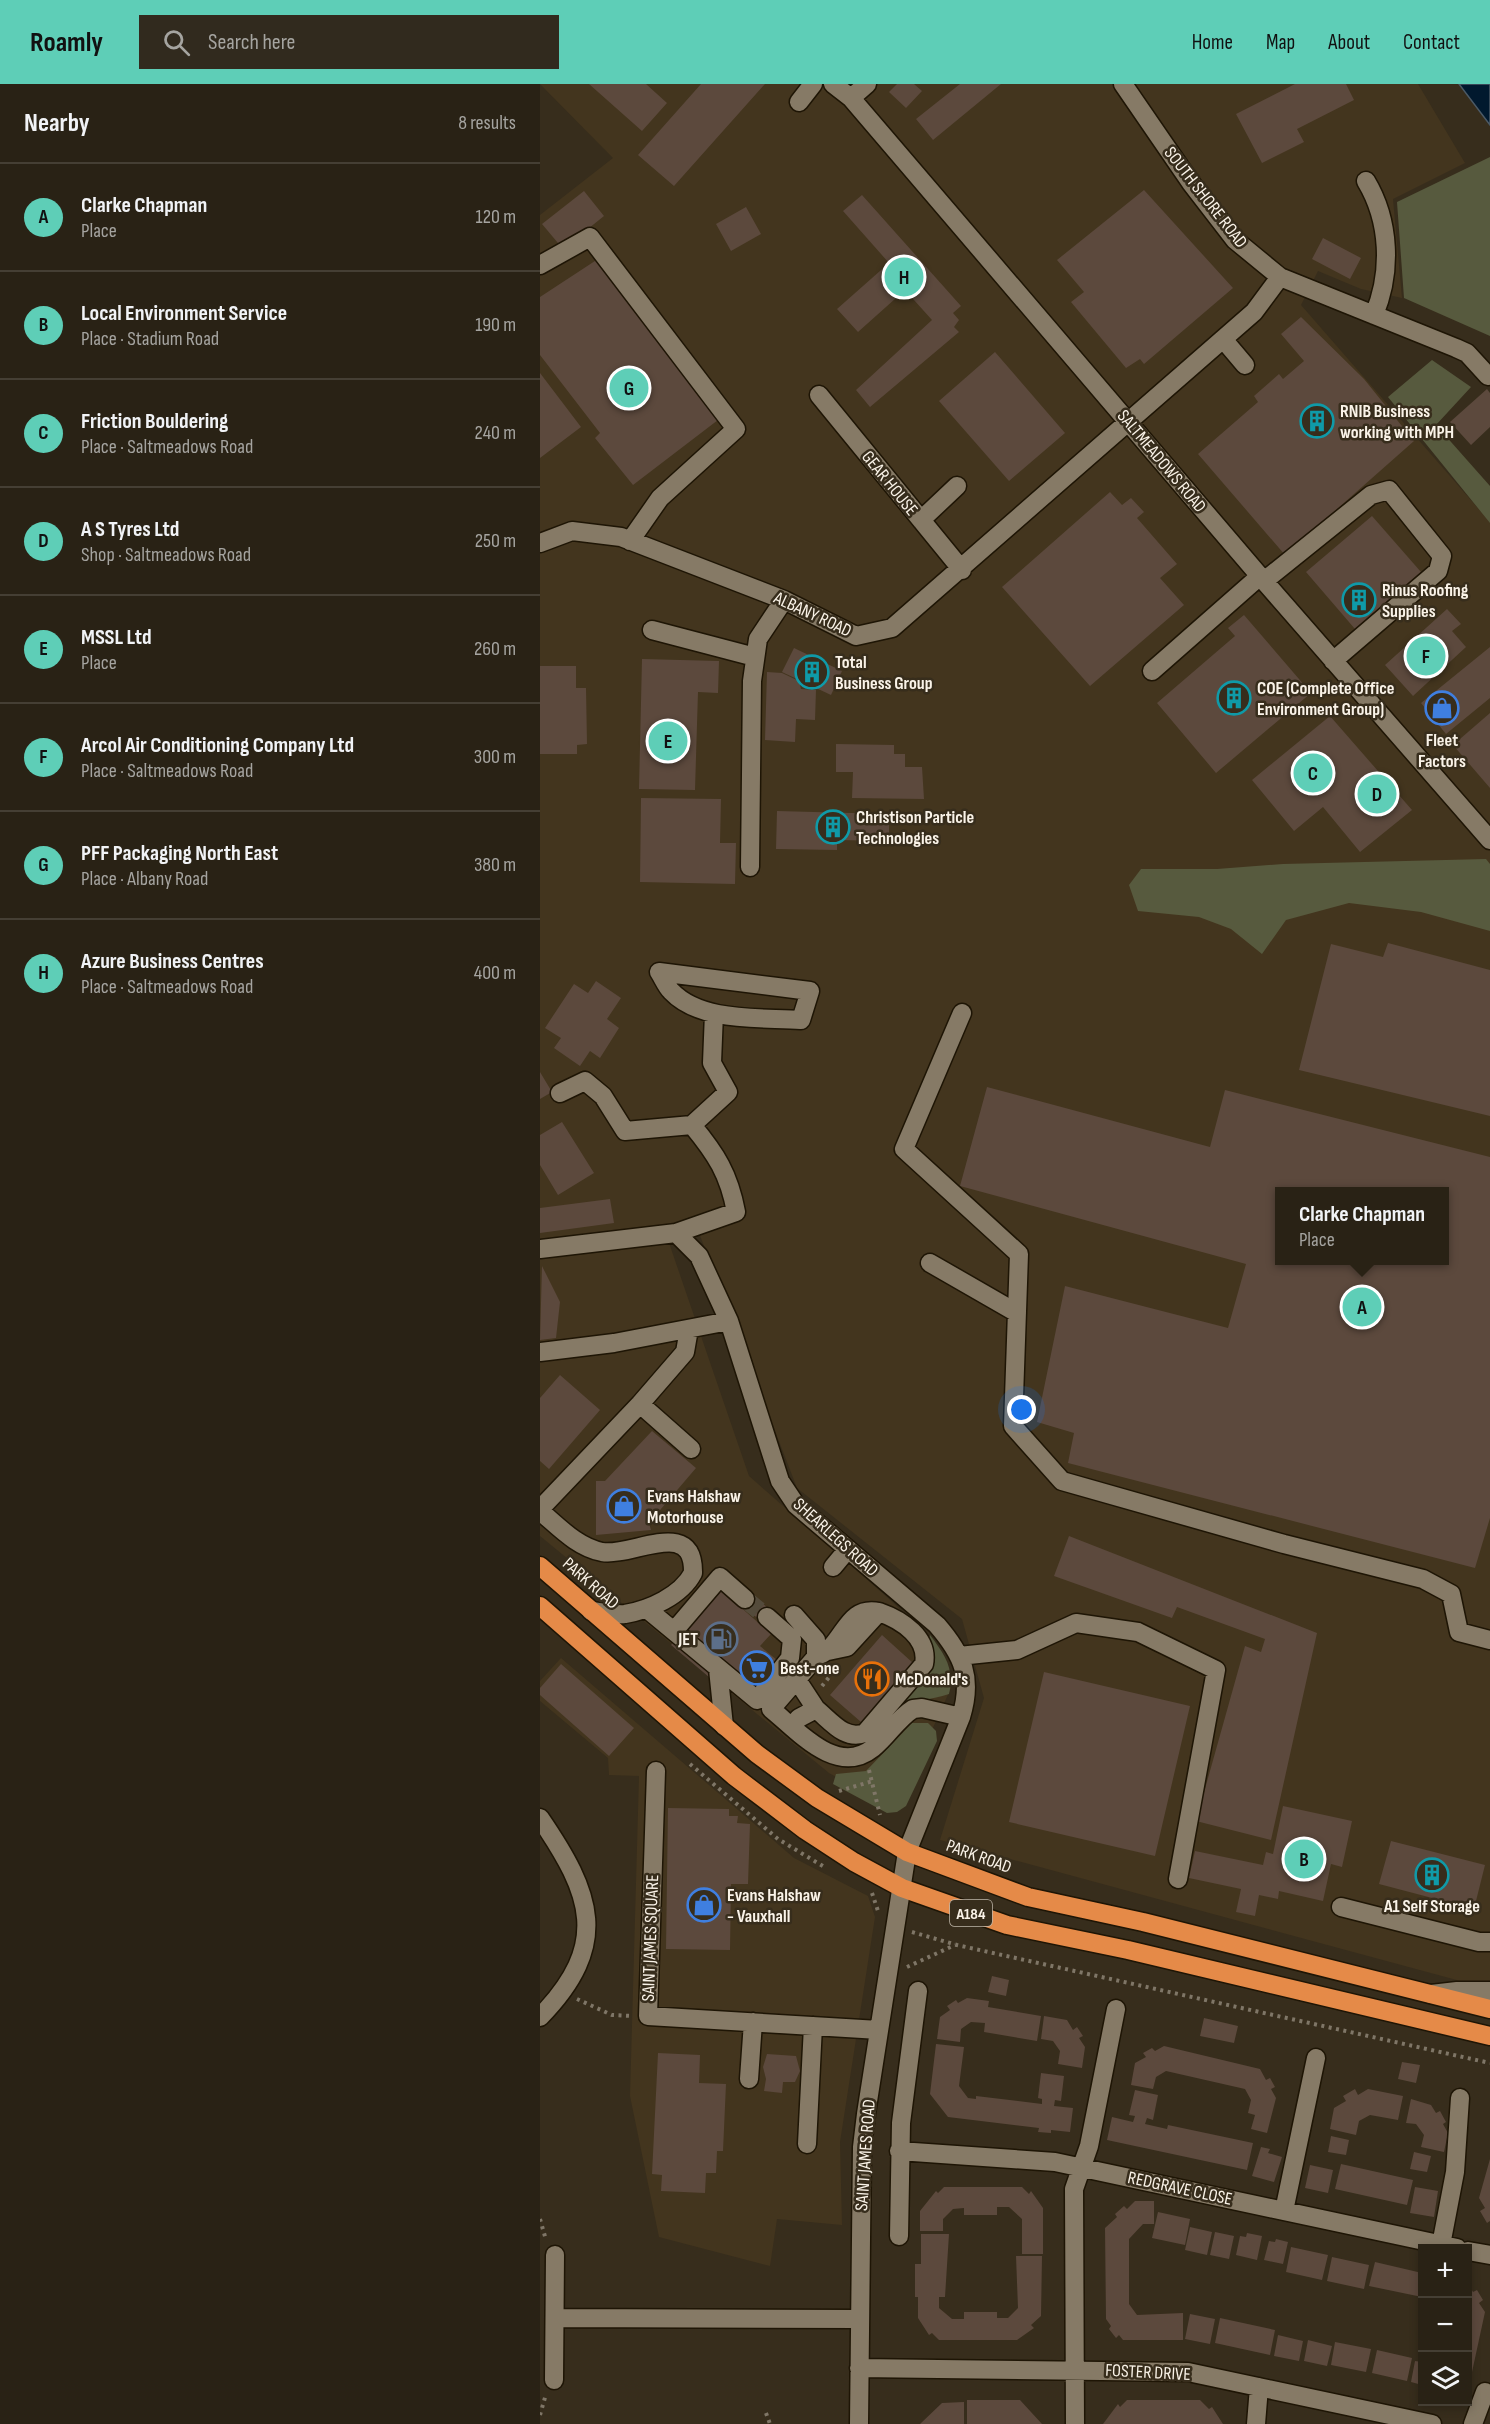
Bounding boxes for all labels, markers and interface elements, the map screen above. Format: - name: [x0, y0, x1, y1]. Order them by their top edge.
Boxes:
- search box: [139, 15, 559, 69]
- text: Roamly: [30, 26, 103, 59]
- icon: search: [160, 26, 193, 59]
- text: Search here: [208, 29, 295, 56]
- text: Home: [1192, 30, 1233, 55]
- text: Map: [1266, 30, 1295, 55]
- text: About: [1328, 30, 1370, 55]
- text: Contact: [1403, 30, 1460, 55]
- text: Nearby: [24, 108, 90, 139]
- text: 8 results: [458, 111, 516, 135]
- street label: SOUTH SHORE ROAD: [1160, 143, 1252, 252]
- text: Clarke Chapman: [81, 192, 207, 219]
- text: A: [39, 205, 48, 229]
- text: 120 m: [476, 205, 516, 229]
- text: Place: [81, 219, 117, 243]
- pin: H: [884, 254, 924, 300]
- text: Local Environment Service: [81, 300, 287, 327]
- text: B: [39, 313, 48, 337]
- text: 190 m: [475, 313, 516, 337]
- text: Place · Stadium Road: [81, 327, 219, 351]
- pin: G: [610, 366, 649, 410]
- place label: RNIB Business working with MPH: [1340, 401, 1454, 443]
- building icon: RNIB Business working with MPH: [1299, 403, 1335, 439]
- street label: SALTMEADOWS ROAD: [1113, 406, 1211, 517]
- text: Friction Bouldering: [81, 408, 228, 435]
- text: C: [38, 421, 49, 445]
- text: 240 m: [475, 421, 516, 445]
- text: Place · Saltmeadows Road: [81, 435, 253, 459]
- street label: GEAR HOUSE: [857, 447, 922, 520]
- text: A S Tyres Ltd: [81, 516, 179, 543]
- text: D: [38, 529, 49, 553]
- text: 250 m: [475, 529, 516, 553]
- text: Shop · Saltmeadows Road: [81, 543, 251, 567]
- place label: Rinus Roofing Supplies: [1382, 580, 1469, 622]
- building icon: Rinus Roofing Supplies: [1341, 582, 1377, 618]
- street label: ALBANY ROAD: [770, 587, 855, 642]
- text: MSSL Ltd: [81, 624, 152, 651]
- pin: F: [1406, 634, 1446, 678]
- text: E: [39, 637, 48, 661]
- text: 260 m: [474, 637, 516, 661]
- text: Place: [81, 651, 117, 675]
- place label: Total Business Group: [835, 652, 933, 694]
- building icon: Total Business Group: [794, 654, 830, 690]
- place label: COE (Complete Office Environment Group): [1257, 678, 1394, 720]
- building icon: COE (Complete Office Environment Group): [1216, 680, 1252, 716]
- shop icon: Fleet Factors: [1424, 690, 1460, 726]
- pin: E: [648, 718, 688, 764]
- place label: Fleet Factors: [1418, 730, 1466, 772]
- text: Arcol Air Conditioning Company Ltd: [81, 732, 354, 759]
- text: F: [39, 745, 48, 769]
- text: 300 m: [474, 745, 516, 769]
- pin: C: [1294, 750, 1332, 796]
- text: Place · Saltmeadows Road: [81, 759, 253, 783]
- pin: D: [1358, 772, 1396, 816]
- place label: Christison Particle Technologies: [856, 807, 974, 849]
- building icon: Christison Particle Technologies: [815, 809, 851, 845]
- text: PFF Packaging North East: [81, 840, 278, 867]
- text: G: [38, 853, 49, 877]
- text: 380 m: [474, 853, 516, 877]
- text: Place · Albany Road: [81, 867, 208, 891]
- text: Azure Business Centres: [81, 948, 264, 975]
- text: H: [38, 961, 49, 985]
- text: 400 m: [474, 961, 516, 985]
- text: Place · Saltmeadows Road: [81, 975, 253, 999]
- popup: [1275, 1187, 1449, 1265]
- text: Clarke Chapman: [1299, 1201, 1425, 1228]
- text: Place: [1299, 1228, 1335, 1252]
- pin: A: [1342, 1284, 1382, 1330]
- your location: [1007, 1395, 1036, 1424]
- place label: Evans Halshaw Motorhouse: [647, 1486, 741, 1528]
- shop icon: Evans Halshaw Motorhouse: [606, 1488, 642, 1524]
- street label: SHEARLEGS ROAD: [789, 1494, 882, 1581]
- street label: PARK ROAD: [558, 1553, 623, 1614]
- fuel station icon: JET: [703, 1621, 739, 1657]
- place label: JET: [677, 1629, 698, 1650]
- supermarket icon: Best-one: [739, 1650, 775, 1686]
- place label: Best-one: [780, 1658, 840, 1679]
- restaurant icon: McDonald's: [854, 1661, 890, 1697]
- place label: McDonald's: [895, 1669, 968, 1690]
- street label: PARK ROAD: [943, 1835, 1014, 1878]
- pin: B: [1284, 1836, 1323, 1882]
- building icon: A1 Self Storage: [1414, 1857, 1450, 1893]
- street label: SAINT JAMES SQUARE: [638, 1874, 663, 2002]
- place label: Evans Halshaw - Vauxhall: [727, 1885, 821, 1927]
- shop icon: Evans Halshaw - Vauxhall: [686, 1887, 722, 1923]
- place label: A1 Self Storage: [1383, 1896, 1480, 1917]
- road number: A184: [950, 1900, 992, 1926]
- street label: SAINT JAMES ROAD: [851, 2098, 880, 2212]
- street label: REDGRAVE CLOSE: [1126, 2167, 1234, 2210]
- map controls: [1418, 2244, 1472, 2406]
- button: +: [1418, 2244, 1472, 2298]
- button: −: [1418, 2298, 1472, 2352]
- button: layers: [1418, 2352, 1472, 2406]
- street label: FOSTER DRIVE: [1105, 2360, 1191, 2385]

